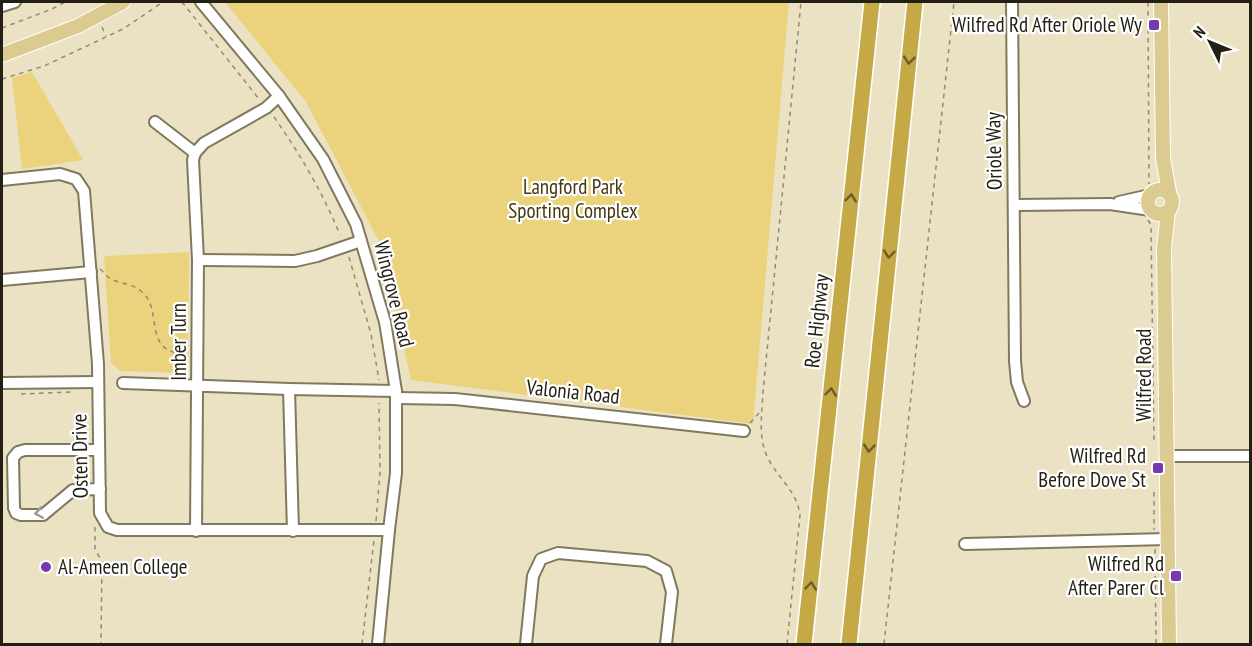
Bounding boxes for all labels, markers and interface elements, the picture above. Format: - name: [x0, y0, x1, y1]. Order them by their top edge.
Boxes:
- place label: Wilfred Rd After Oriole Wy: [952, 11, 1142, 38]
- north arrow: [1180, 12, 1240, 72]
- marker: Wilfred Rd After Oriole Wy: [1147, 18, 1161, 32]
- text: N: [1189, 22, 1209, 42]
- one-way arrow: [903, 55, 916, 64]
- street label: Oriole Way: [979, 112, 1008, 190]
- park label: Langford Park Sporting Complex: [508, 173, 638, 224]
- one-way arrow: [844, 194, 857, 203]
- street label: Wingrove Road: [368, 238, 421, 350]
- one-way arrow: [883, 249, 896, 258]
- street label: Roe Highway: [798, 273, 835, 369]
- street label: Imber Turn: [165, 303, 192, 381]
- street label: Wilfred Road: [1130, 329, 1157, 421]
- street label: Valonia Road: [524, 373, 621, 410]
- one-way arrow: [824, 388, 837, 397]
- street label: Osten Drive: [65, 413, 94, 499]
- place label: Wilfred Rd Before Dove St: [1038, 442, 1146, 493]
- one-way arrow: [863, 443, 876, 452]
- marker: Wilfred Rd Before Dove St: [1151, 461, 1165, 475]
- one-way arrow: [34, 507, 44, 519]
- place label: Wilfred Rd After Parer Cl: [1068, 550, 1164, 601]
- place label: Al-Ameen College: [58, 553, 187, 580]
- marker: Al-Ameen College: [39, 560, 53, 574]
- marker: Wilfred Rd After Parer Cl: [1169, 569, 1183, 583]
- one-way arrow: [804, 582, 817, 591]

